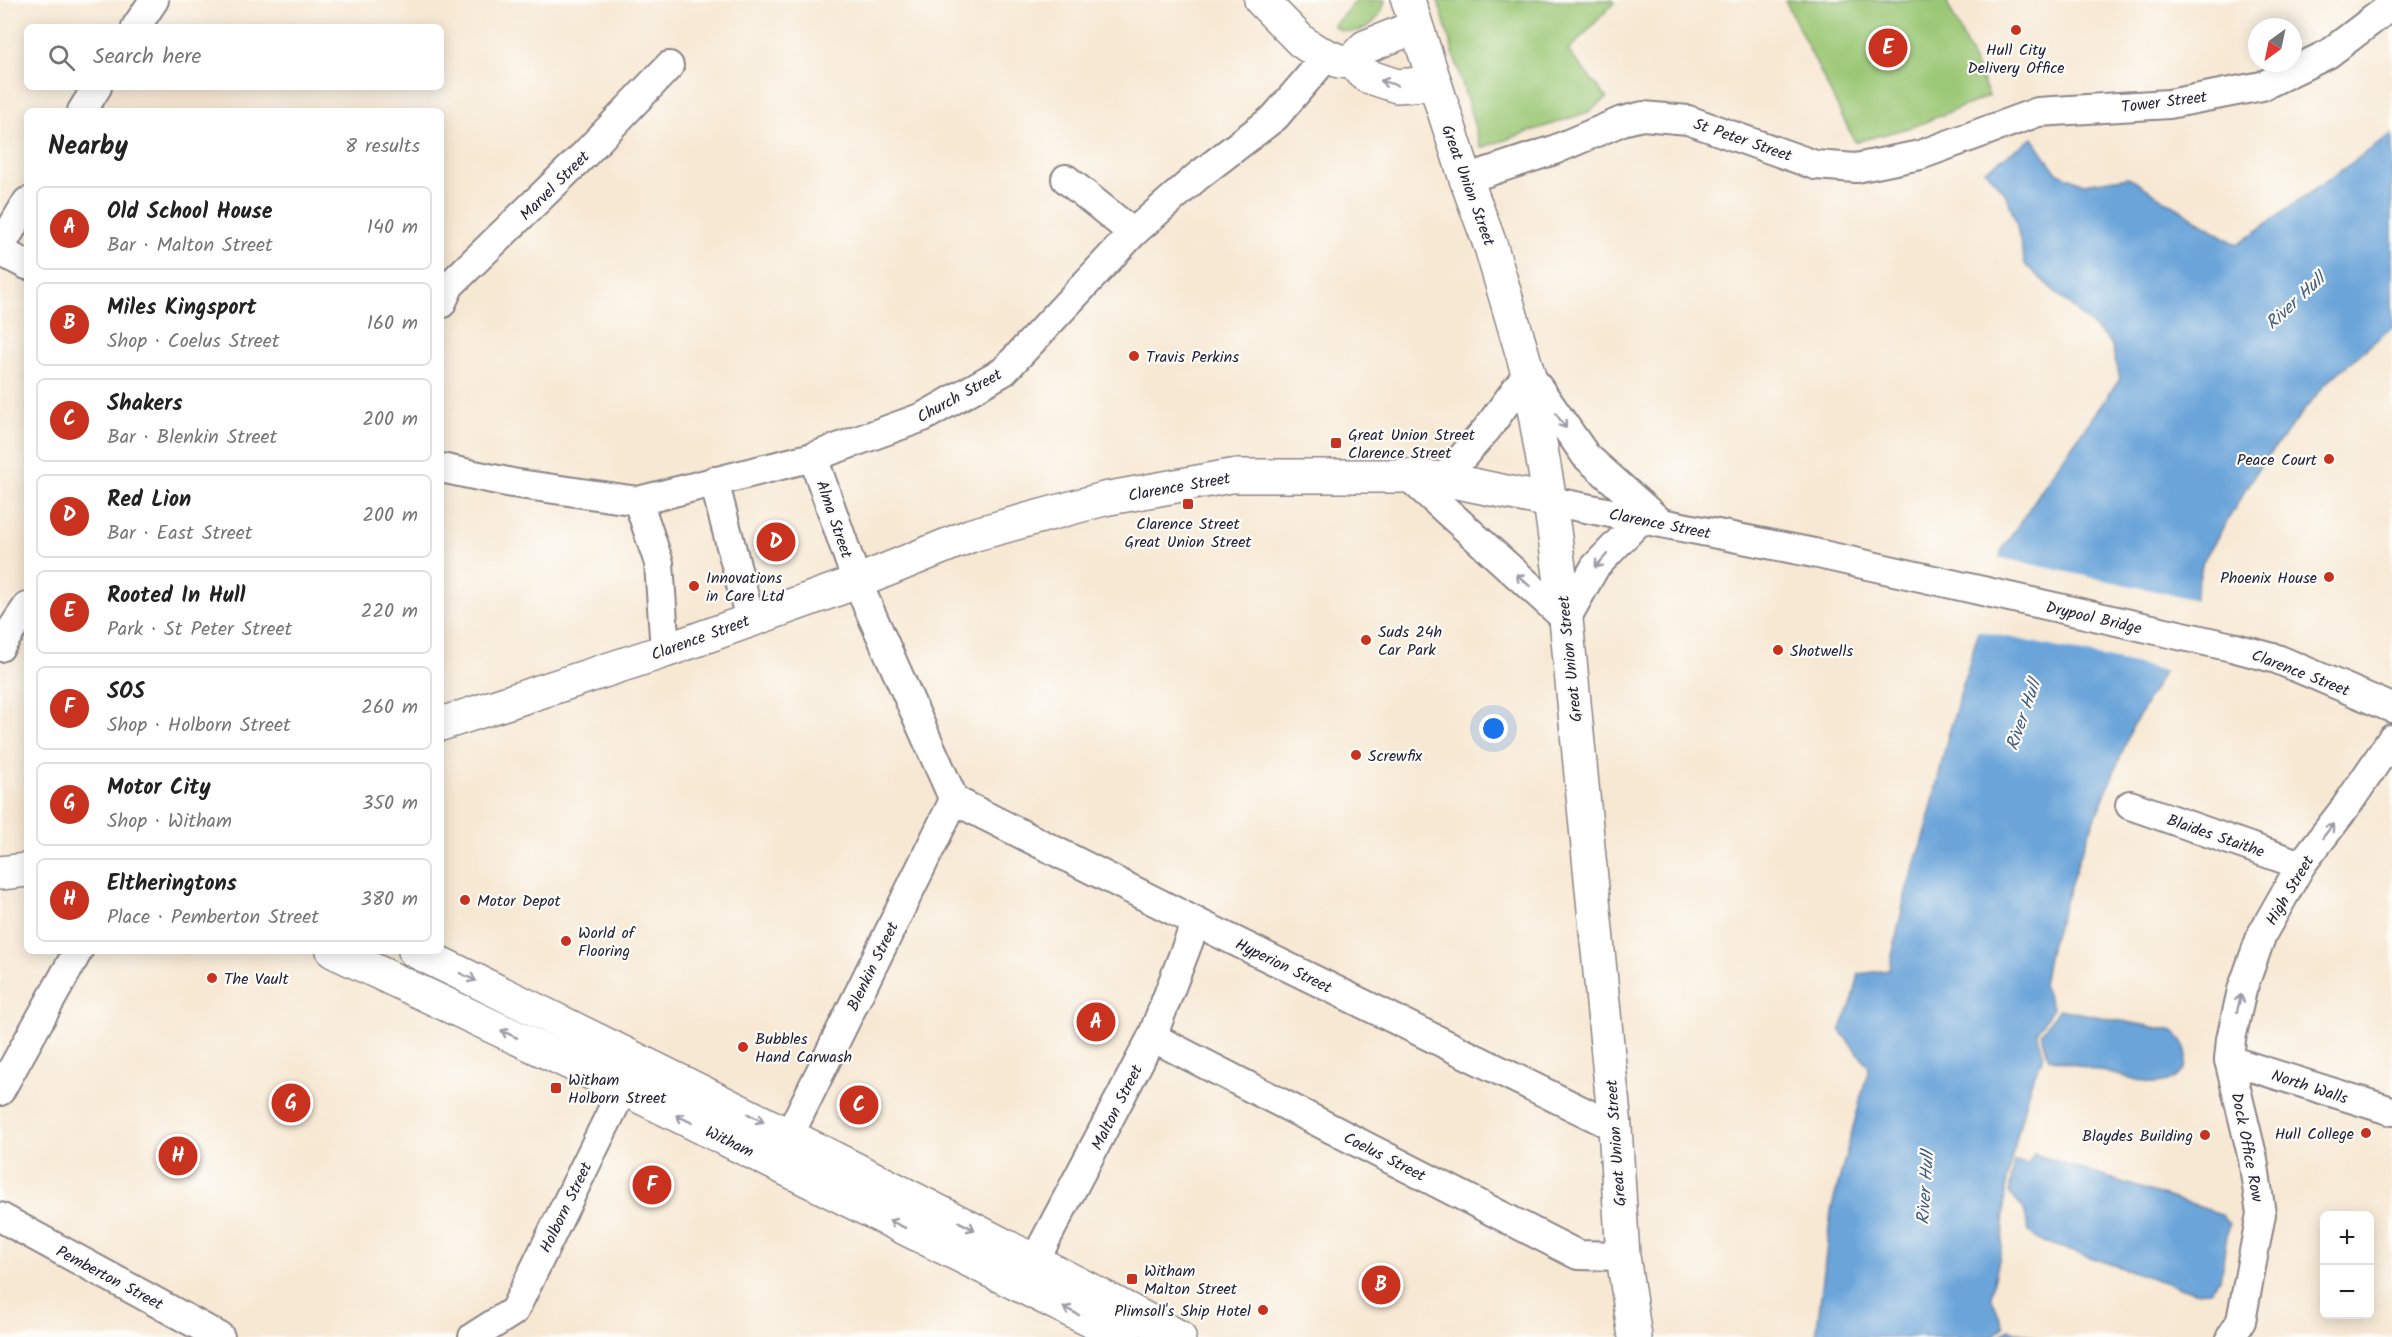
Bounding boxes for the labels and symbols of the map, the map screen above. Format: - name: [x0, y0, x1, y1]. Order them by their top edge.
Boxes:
- north arrow: [2248, 18, 2302, 72]
- marker: Hull City Delivery Office: [2009, 23, 2023, 37]
- pin: E: [1868, 26, 1908, 70]
- place label: Hull City Delivery Office: [1967, 38, 2065, 81]
- one-way arrow: [1380, 76, 1399, 88]
- street label: Tower Street: [2120, 85, 2209, 120]
- street label: St Peter Street: [1690, 112, 1796, 169]
- street label: Great Union Street: [1434, 122, 1501, 250]
- street label: Marvel Street: [514, 145, 596, 227]
- water label: River Hull: [2259, 264, 2335, 338]
- place label: Travis Perkins: [1146, 345, 1239, 370]
- marker: Travis Perkins: [1127, 349, 1141, 363]
- street label: Church Street: [913, 362, 1008, 430]
- one-way arrow: [1555, 412, 1567, 428]
- place label: Great Union Street Clarence Street: [1348, 423, 1476, 466]
- marker: Great Union Street Clarence Street: [1329, 436, 1343, 450]
- place label: Peace Court: [2237, 448, 2318, 473]
- marker: Peace Court: [2322, 452, 2336, 466]
- street label: Clarence Street: [1126, 466, 1233, 509]
- street label: Alma Street: [809, 477, 859, 563]
- marker: Clarence Street Great Union Street: [1181, 497, 1195, 511]
- street label: Clarence Street: [1607, 502, 1714, 547]
- place label: Clarence Street Great Union Street: [1124, 512, 1252, 555]
- pin: D: [756, 520, 796, 564]
- one-way arrow: [1594, 553, 1608, 569]
- place label: Innovations in Care Ltd: [706, 566, 785, 609]
- place label: Phoenix House: [2220, 566, 2317, 591]
- marker: Phoenix House: [2322, 570, 2336, 584]
- one-way arrow: [1515, 573, 1530, 587]
- marker: Innovations in Care Ltd: [687, 579, 701, 593]
- street label: Great Union Street: [1551, 594, 1590, 723]
- street label: Drypool Bridge: [2043, 595, 2144, 642]
- street label: Clarence Street: [648, 609, 754, 668]
- place label: Suds 24h Car Park: [1378, 620, 1442, 663]
- marker: Suds 24h Car Park: [1359, 633, 1373, 647]
- place label: Shotwells: [1790, 639, 1853, 664]
- marker: Shotwells: [1771, 643, 1785, 657]
- street label: Clarence Street: [2248, 643, 2354, 704]
- water label: River Hull: [1999, 673, 2051, 755]
- your location: [1479, 714, 1508, 743]
- place label: Screwfix: [1368, 744, 1423, 769]
- marker: Screwfix: [1349, 748, 1363, 762]
- street label: Blaides Staithe: [2163, 808, 2268, 865]
- one-way arrow: [2321, 823, 2334, 839]
- street label: High Street: [2260, 850, 2321, 931]
- place label: Motor Depot: [477, 889, 561, 914]
- marker: Motor Depot: [458, 893, 472, 907]
- street label: Blenkin Street: [841, 917, 906, 1016]
- place label: World of Flooring: [578, 921, 637, 964]
- street label: Hyperion Street: [1231, 932, 1337, 1001]
- marker: World of Flooring: [559, 934, 573, 948]
- place label: The Vault: [224, 967, 289, 992]
- marker: The Vault: [205, 971, 219, 985]
- one-way arrow: [459, 971, 477, 983]
- one-way arrow: [2234, 994, 2245, 1013]
- pin: A: [1076, 1000, 1116, 1044]
- place label: Bubbles Hand Carwash: [755, 1027, 852, 1070]
- one-way arrow: [500, 1028, 518, 1040]
- marker: Bubbles Hand Carwash: [736, 1040, 750, 1054]
- street label: Malton Street: [1085, 1060, 1150, 1155]
- street label: North Walls: [2268, 1063, 2351, 1112]
- place label: Witham Holborn Street: [568, 1068, 667, 1111]
- street label: Great Union Street: [1600, 1078, 1633, 1207]
- pin: G: [272, 1080, 310, 1126]
- marker: Witham Holborn Street: [549, 1081, 563, 1095]
- pin: C: [840, 1082, 878, 1128]
- street label: Dock Office Row: [2224, 1090, 2269, 1204]
- one-way arrow: [676, 1112, 694, 1124]
- one-way arrow: [747, 1113, 765, 1125]
- street label: Witham: [701, 1120, 758, 1165]
- place label: Hull College: [2275, 1122, 2354, 1147]
- place label: Blaydes Building: [2082, 1124, 2193, 1149]
- street label: Coelus Street: [1339, 1126, 1431, 1189]
- marker: Hull College: [2359, 1126, 2373, 1140]
- marker: Blaydes Building: [2198, 1128, 2212, 1142]
- pin: H: [158, 1134, 198, 1178]
- water label: River Hull: [1909, 1147, 1944, 1226]
- street label: Holborn Street: [534, 1157, 599, 1257]
- pin: F: [632, 1162, 672, 1208]
- one-way arrow: [888, 1217, 906, 1229]
- one-way arrow: [958, 1220, 975, 1232]
- street label: Pemberton Street: [51, 1239, 168, 1318]
- place label: Witham Malton Street: [1144, 1259, 1238, 1302]
- pin: B: [1362, 1262, 1400, 1308]
- marker: Witham Malton Street: [1125, 1272, 1139, 1286]
- place label: Plimsoll's Ship Hotel: [1114, 1299, 1251, 1324]
- marker: Plimsoll's Ship Hotel: [1256, 1303, 1270, 1317]
- one-way arrow: [1063, 1304, 1081, 1316]

